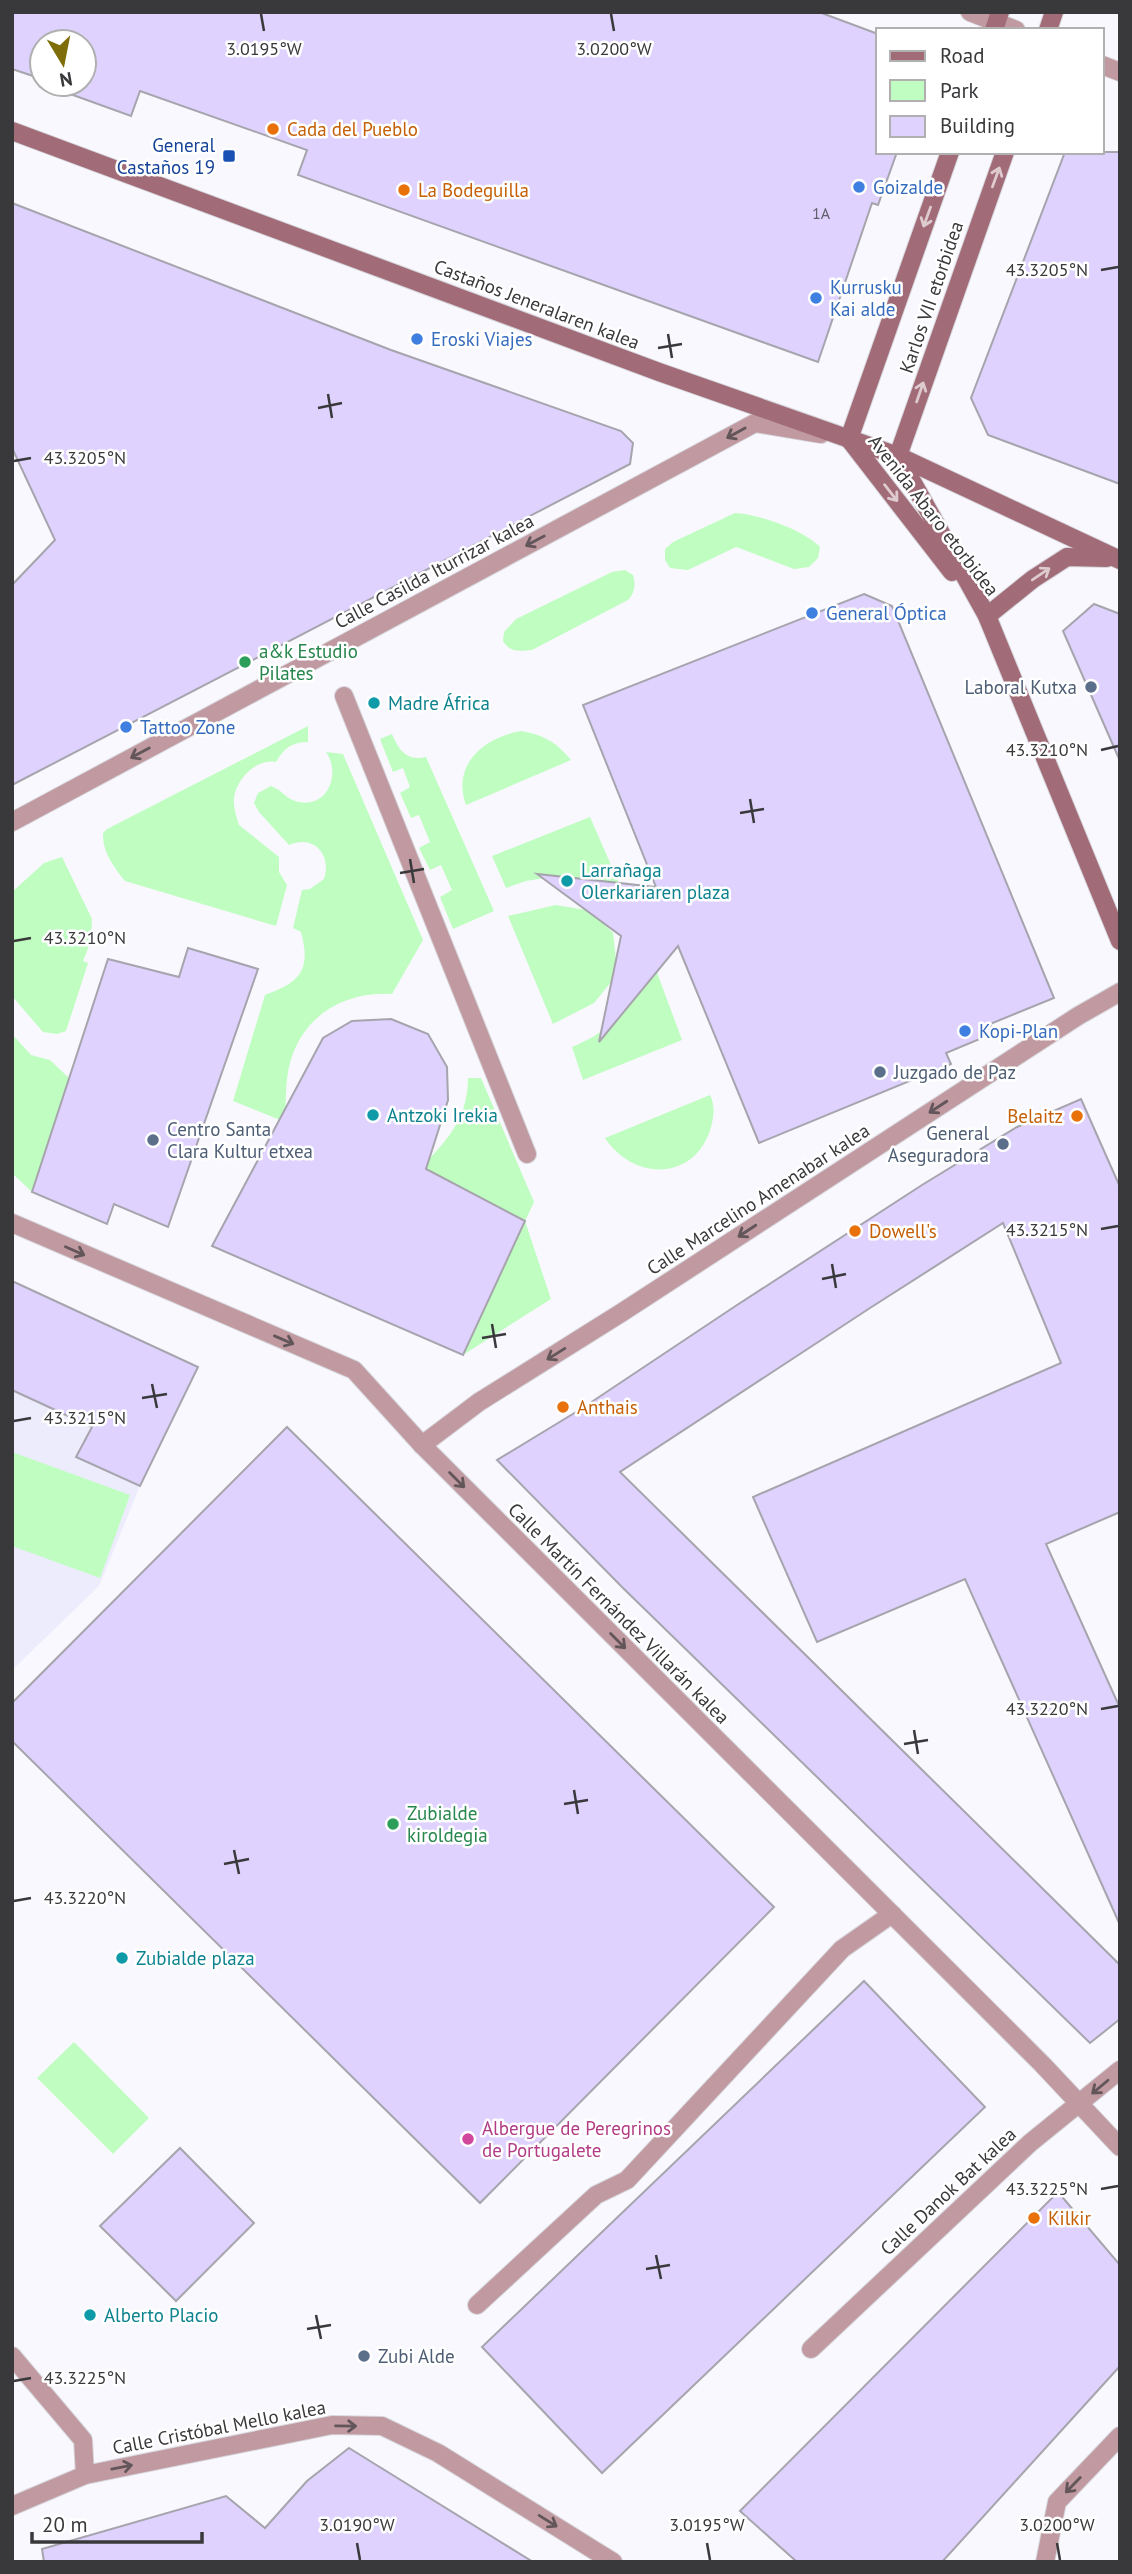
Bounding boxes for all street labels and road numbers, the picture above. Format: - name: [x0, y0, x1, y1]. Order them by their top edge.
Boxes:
- street label: Karlos VII etorbidea: [894, 218, 968, 376]
- street label: Castaños Jeneralaren kalea: [431, 254, 643, 354]
- street label: Avenida Abaro etorbidea: [863, 429, 1005, 601]
- street label: Calle Casilda Iturrizar kalea: [330, 508, 538, 634]
- street label: Calle Marcelino Amenabar kalea: [642, 1118, 874, 1280]
- street label: Calle Martín Fernández Villarán kalea: [503, 1497, 735, 1729]
- street label: Calle Danok Bat kalea: [875, 2122, 1021, 2260]
- street label: Calle Cristóbal Mello kalea: [110, 2395, 328, 2459]

